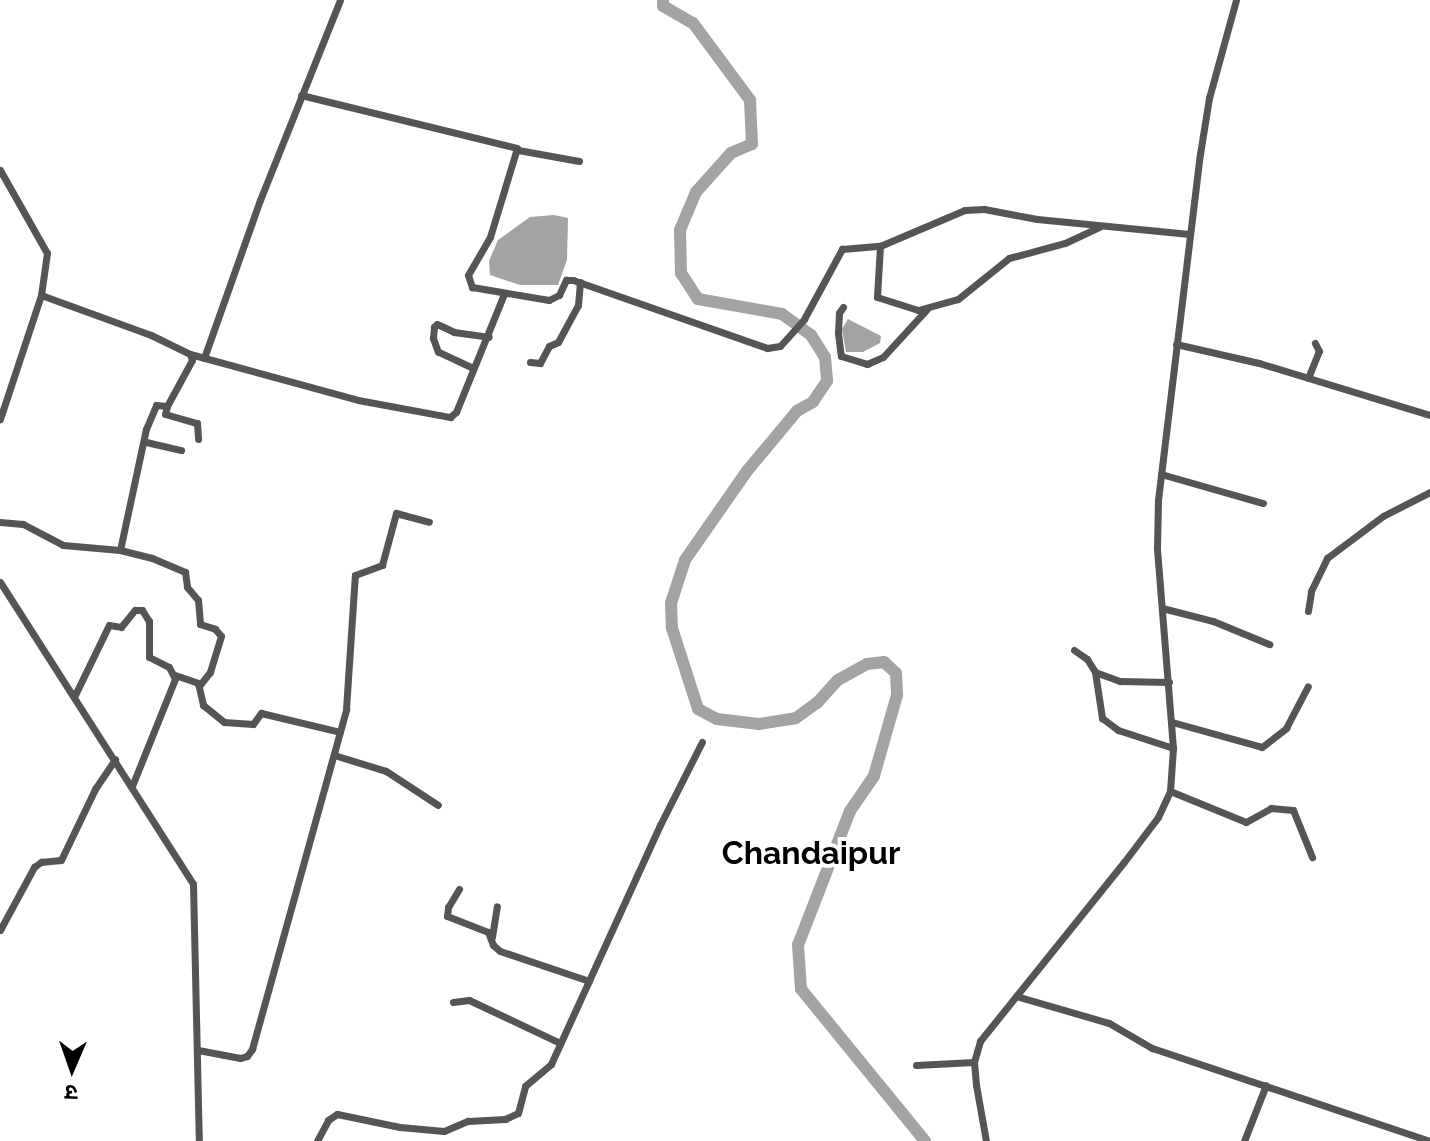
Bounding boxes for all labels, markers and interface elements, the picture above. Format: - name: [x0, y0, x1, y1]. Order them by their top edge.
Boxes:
- district label: Chandaipur: [722, 834, 900, 872]
- north arrow: [32, 1029, 112, 1109]
- text: उ: [64, 1080, 78, 1106]

